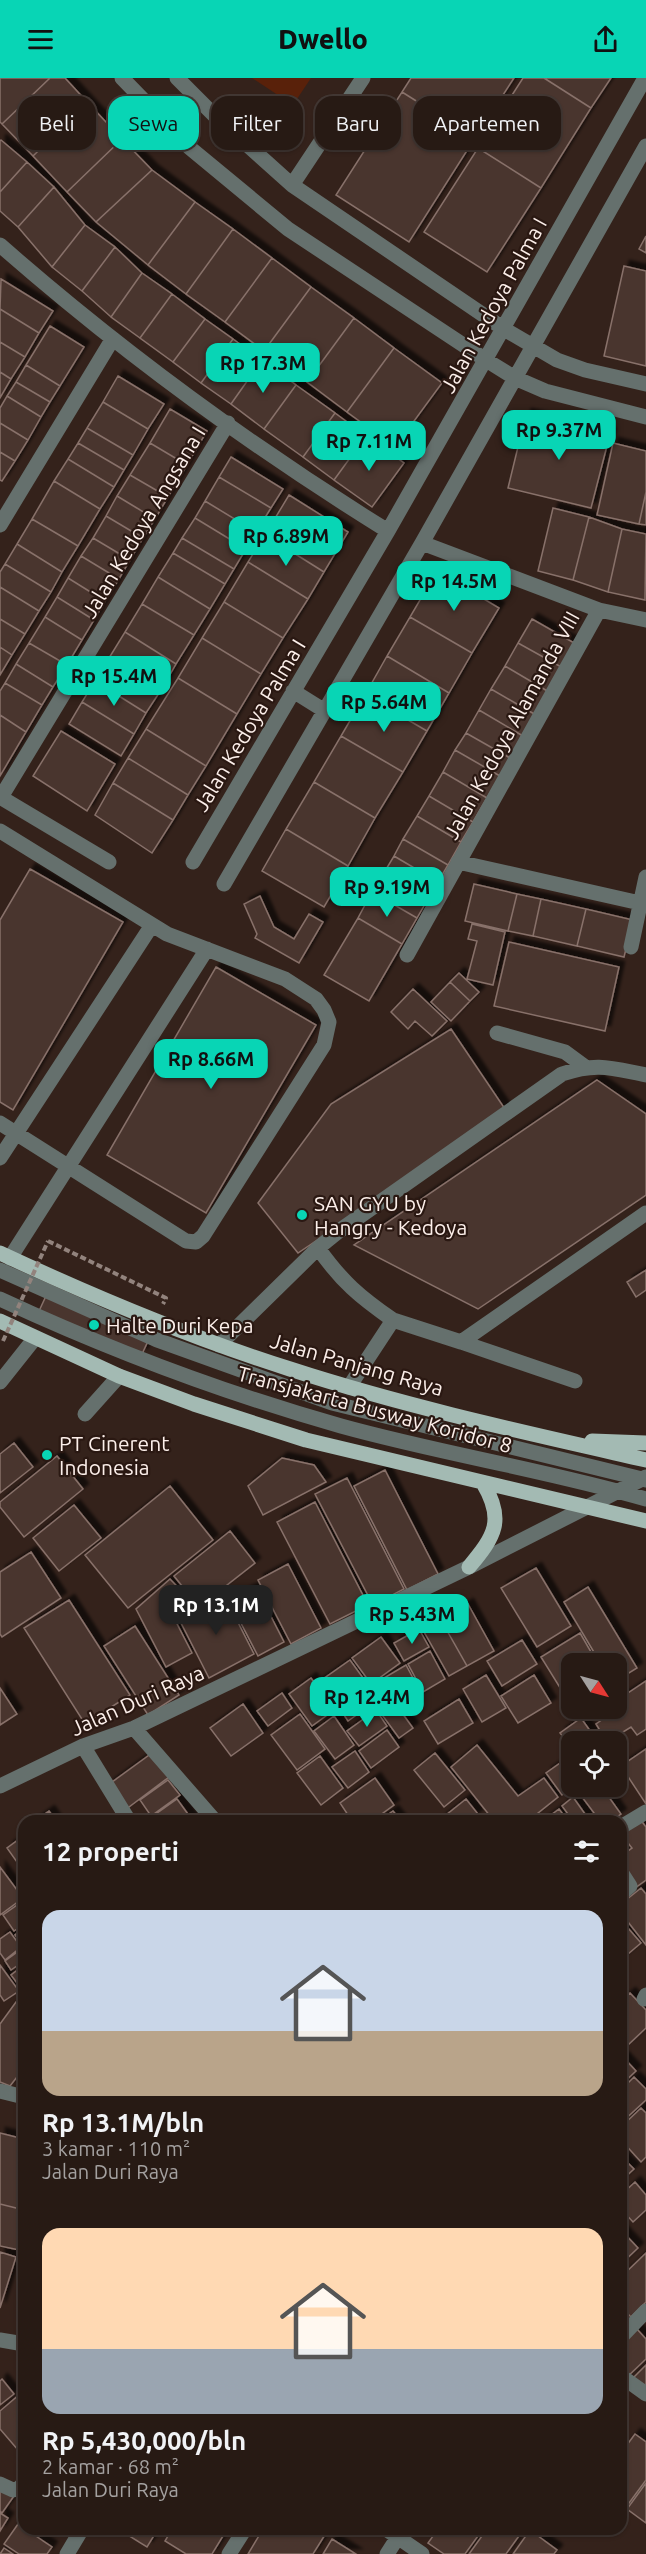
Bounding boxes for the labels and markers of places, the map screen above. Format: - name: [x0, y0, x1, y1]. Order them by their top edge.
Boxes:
- pin: Rp 17.3M: [201, 343, 325, 394]
- pin: Rp 9.37M: [497, 410, 621, 461]
- pin: Rp 7.11M: [307, 421, 431, 472]
- pin: Rp 6.89M: [224, 516, 348, 567]
- pin: Rp 14.5M: [392, 561, 516, 612]
- pin: Rp 15.4M: [52, 656, 176, 707]
- pin: Rp 5.64M: [322, 682, 446, 733]
- pin: Rp 9.19M: [325, 867, 449, 918]
- pin: Rp 8.66M: [149, 1039, 273, 1090]
- place label: SAN GYU by Hangry - Kedoya: [314, 1191, 467, 1239]
- marker: SAN GYU by Hangry - Kedoya: [295, 1208, 309, 1222]
- place label: Halte Duri Kepa: [106, 1313, 253, 1337]
- marker: Halte Duri Kepa: [87, 1318, 101, 1332]
- place label: PT Cinerent Indonesia: [59, 1431, 169, 1479]
- marker: PT Cinerent Indonesia: [40, 1448, 54, 1462]
- pin: Rp 13.1M: [154, 1585, 278, 1636]
- pin: Rp 5.43M: [350, 1594, 474, 1645]
- pin: Rp 12.4M: [305, 1677, 429, 1728]

